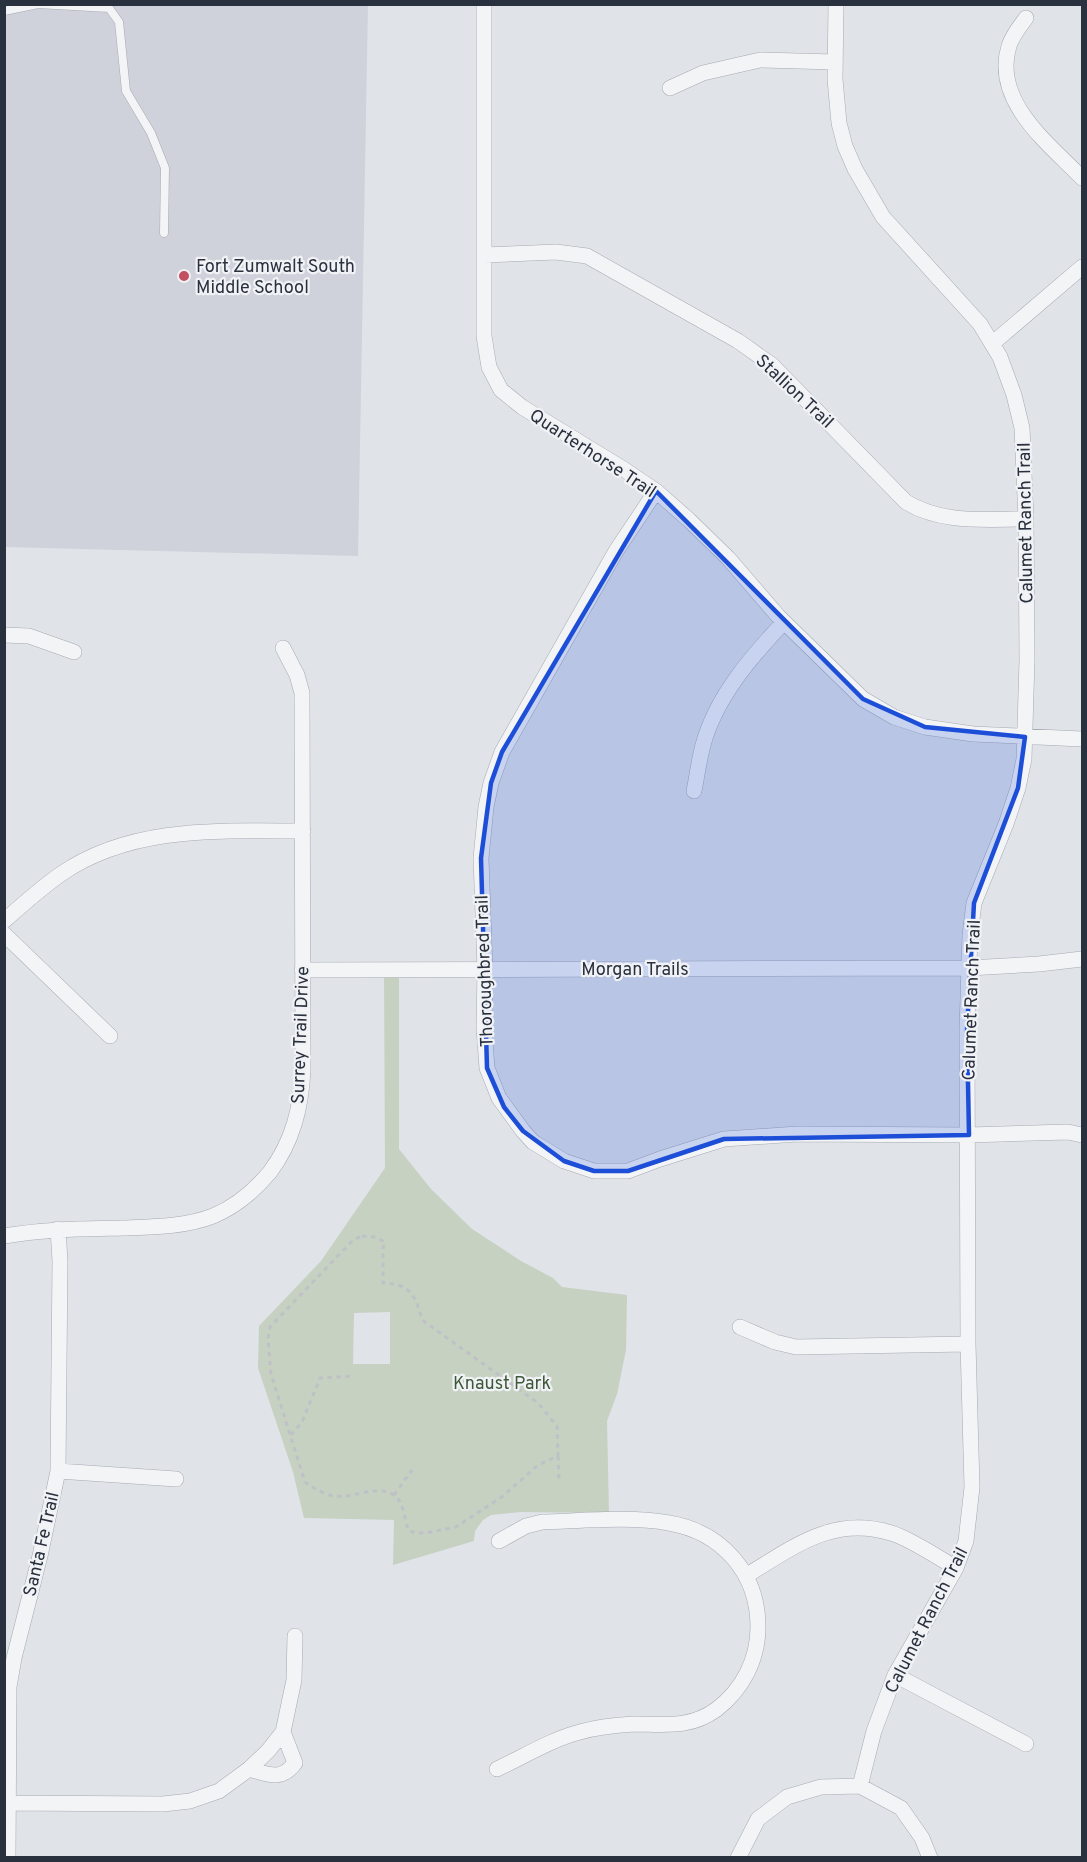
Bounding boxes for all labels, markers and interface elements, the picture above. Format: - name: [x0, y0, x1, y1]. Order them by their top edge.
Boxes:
- place label: Fort Zumwalt South Middle School: [196, 256, 355, 300]
- marker: Fort Zumwalt South Middle School: [177, 269, 191, 283]
- street label: Stallion Trail: [750, 350, 838, 434]
- street label: Quarterhorse Trail: [524, 405, 660, 504]
- street label: Calumet Ranch Trail: [1014, 442, 1039, 604]
- street label: Thoroughbred Trail: [471, 894, 500, 1047]
- street label: Calumet Ranch Trail: [958, 919, 987, 1081]
- street label: Morgan Trails: [581, 959, 689, 982]
- street label: Surrey Trail Drive: [288, 966, 315, 1104]
- park label: Knaust Park: [453, 1373, 551, 1396]
- street label: Santa Fe Trail: [19, 1490, 66, 1599]
- street label: Calumet Ranch Trail: [881, 1544, 974, 1698]

